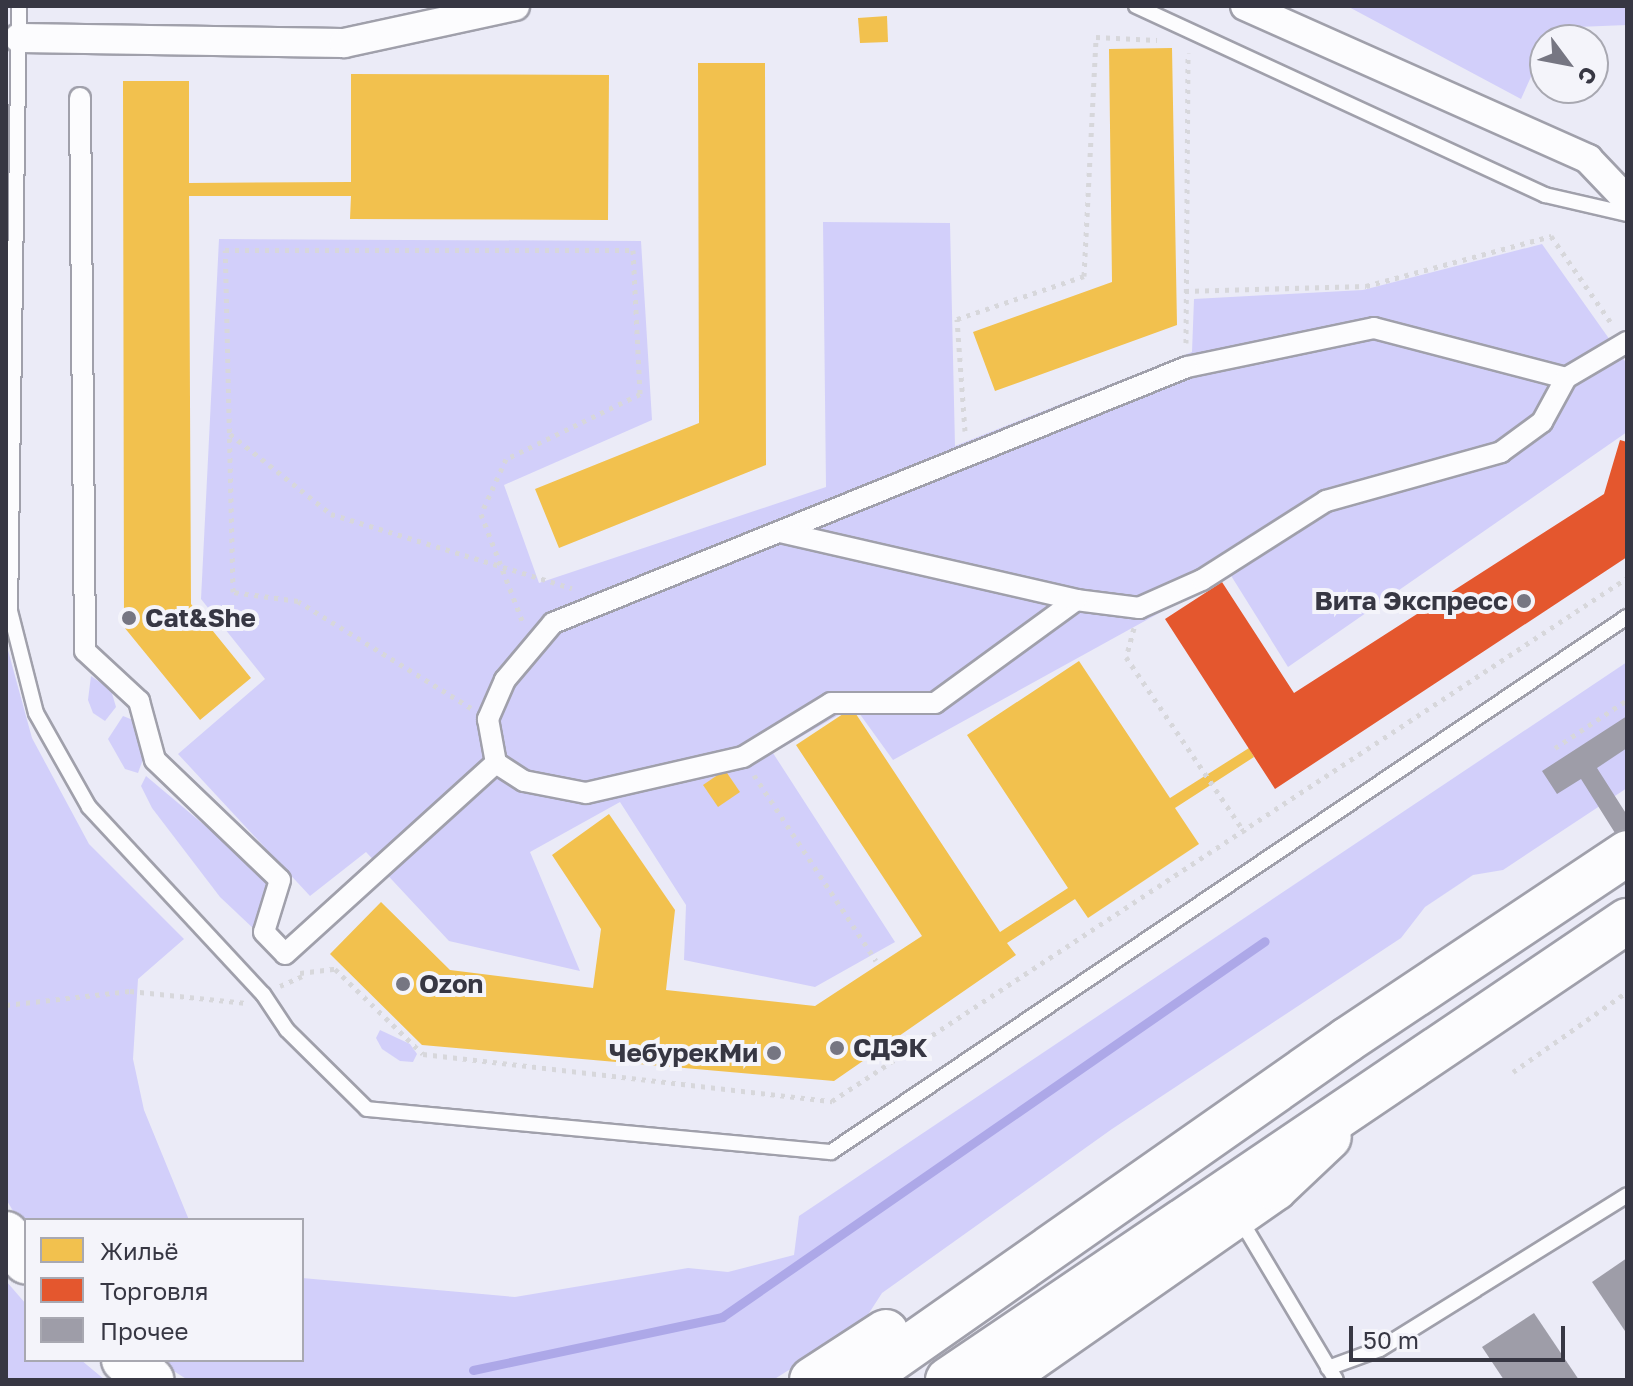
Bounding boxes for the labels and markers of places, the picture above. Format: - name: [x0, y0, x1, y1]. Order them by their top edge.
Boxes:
- place label: Вита Экспресс: [1315, 585, 1508, 617]
- marker: Вита Экспресс: [1515, 592, 1533, 610]
- place label: Cat&She: [145, 602, 256, 634]
- marker: Cat&She: [120, 609, 138, 627]
- place label: Ozon: [419, 968, 483, 1000]
- marker: Ozon: [394, 975, 412, 993]
- place label: СДЭК: [853, 1032, 928, 1064]
- place label: ЧебурекМи: [609, 1037, 758, 1069]
- marker: СДЭК: [828, 1039, 846, 1057]
- marker: ЧебурекМи: [765, 1044, 783, 1062]

